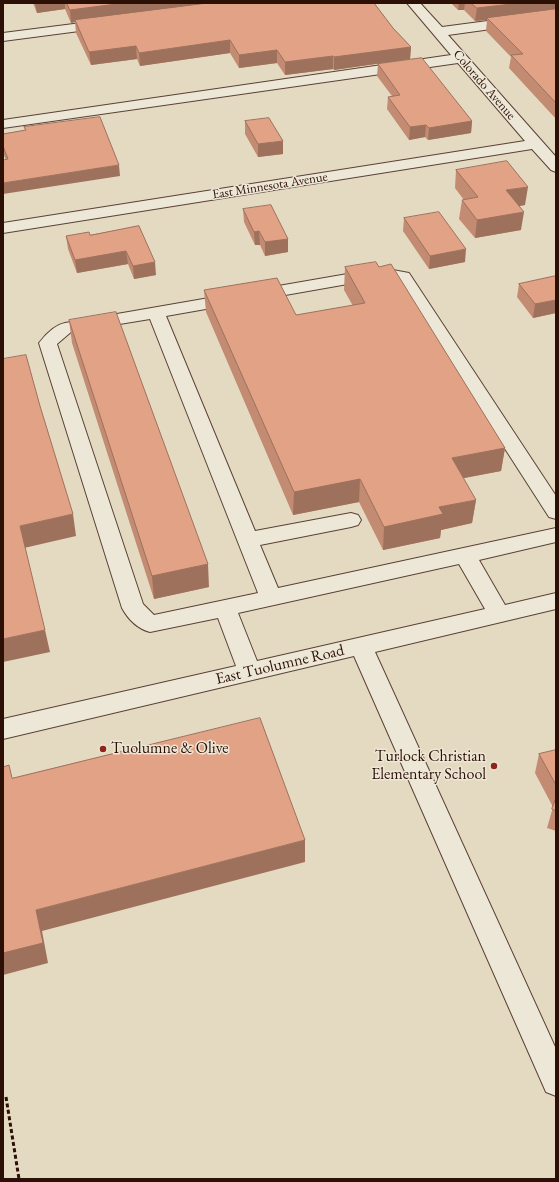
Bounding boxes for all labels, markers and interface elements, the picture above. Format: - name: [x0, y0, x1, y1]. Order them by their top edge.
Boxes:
- street label: Colorado Avenue: [449, 47, 519, 123]
- street label: East Minnesota Avenue: [211, 169, 329, 203]
- street label: East Tuolumne Road: [214, 641, 346, 689]
- place label: Tuolumne & Olive: [111, 739, 229, 759]
- marker: Tuolumne & Olive: [98, 744, 108, 754]
- place label: Turlock Christian Elementary School: [371, 747, 486, 785]
- marker: Turlock Christian Elementary School: [489, 761, 499, 771]

